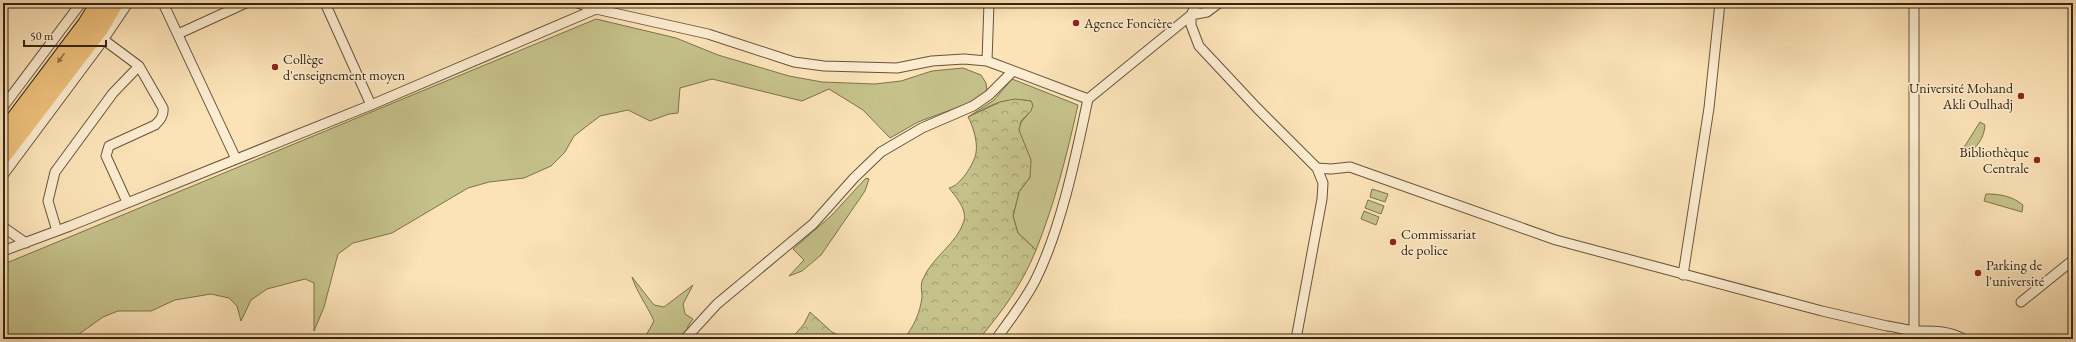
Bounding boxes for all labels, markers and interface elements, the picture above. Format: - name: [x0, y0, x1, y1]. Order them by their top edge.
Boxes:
- place label: Agence Foncière: [1083, 14, 1173, 32]
- marker: Agence Foncière: [1071, 18, 1081, 28]
- scale bar: [24, 22, 106, 48]
- text: 50 m: [30, 28, 54, 44]
- place label: Collège d'enseignement moyen: [283, 50, 406, 84]
- one-way arrow: [57, 53, 65, 64]
- marker: Collège d'enseignement moyen: [270, 62, 280, 72]
- place label: Université Mohand Akli Oulhadj: [1909, 79, 2014, 113]
- marker: Université Mohand Akli Oulhadj: [2016, 91, 2026, 101]
- place label: Bibliothèque Centrale: [1960, 143, 2030, 177]
- marker: Bibliothèque Centrale: [2032, 155, 2042, 165]
- place label: Commissariat de police: [1401, 225, 1476, 259]
- marker: Commissariat de police: [1388, 237, 1398, 247]
- place label: Parking de l'université: [1986, 256, 2045, 290]
- marker: Parking de l'université: [1973, 268, 1983, 278]

